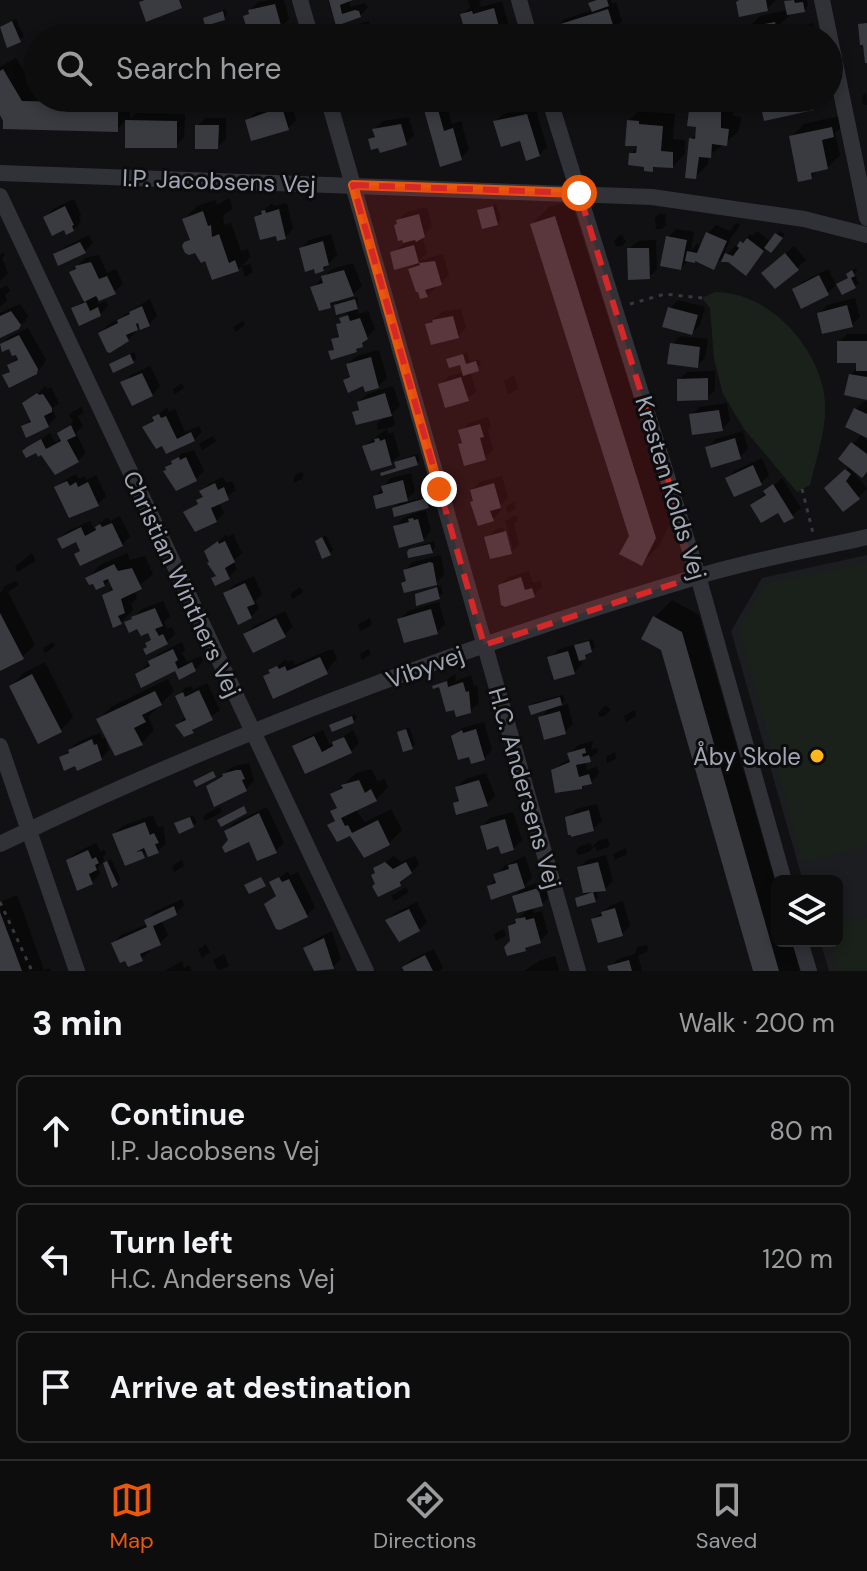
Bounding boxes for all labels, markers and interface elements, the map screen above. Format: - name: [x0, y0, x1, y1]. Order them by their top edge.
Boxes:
- search box: [24, 24, 843, 112]
- icon: search: [52, 46, 96, 90]
- text: Search here: [116, 49, 282, 88]
- street label: I.P. Jacobsens Vej: [122, 162, 316, 200]
- route start: [561, 175, 597, 211]
- street label: Kresten Kolds Vej: [628, 392, 714, 584]
- street label: Christian Winthers Vej: [116, 466, 248, 702]
- route end: [421, 471, 457, 507]
- street label: Vibyvej: [382, 639, 468, 695]
- street label: H.C. Andersens Vej: [481, 684, 569, 892]
- place label: Åby Skole: [693, 741, 801, 772]
- marker: Åby Skole: [808, 747, 826, 765]
- map controls: [771, 875, 843, 947]
- button: layers: [771, 875, 843, 947]
- text: 3 min: [32, 1001, 123, 1046]
- text: Walk · 200 m: [679, 1006, 835, 1040]
- text: Continue: [110, 1095, 245, 1134]
- icon: ahead: [34, 1109, 78, 1153]
- text: 80 m: [769, 1114, 833, 1148]
- text: I.P. Jacobsens Vej: [110, 1134, 320, 1168]
- text: Turn left: [110, 1223, 233, 1262]
- icon: left: [34, 1237, 78, 1281]
- text: 120 m: [762, 1242, 833, 1276]
- text: H.C. Andersens Vej: [110, 1262, 335, 1296]
- icon: arrive: [34, 1365, 78, 1409]
- text: Arrive at destination: [110, 1368, 411, 1407]
- tab: Map: [110, 1478, 154, 1555]
- tab: Directions: [373, 1478, 477, 1555]
- tab: Saved: [696, 1478, 757, 1555]

